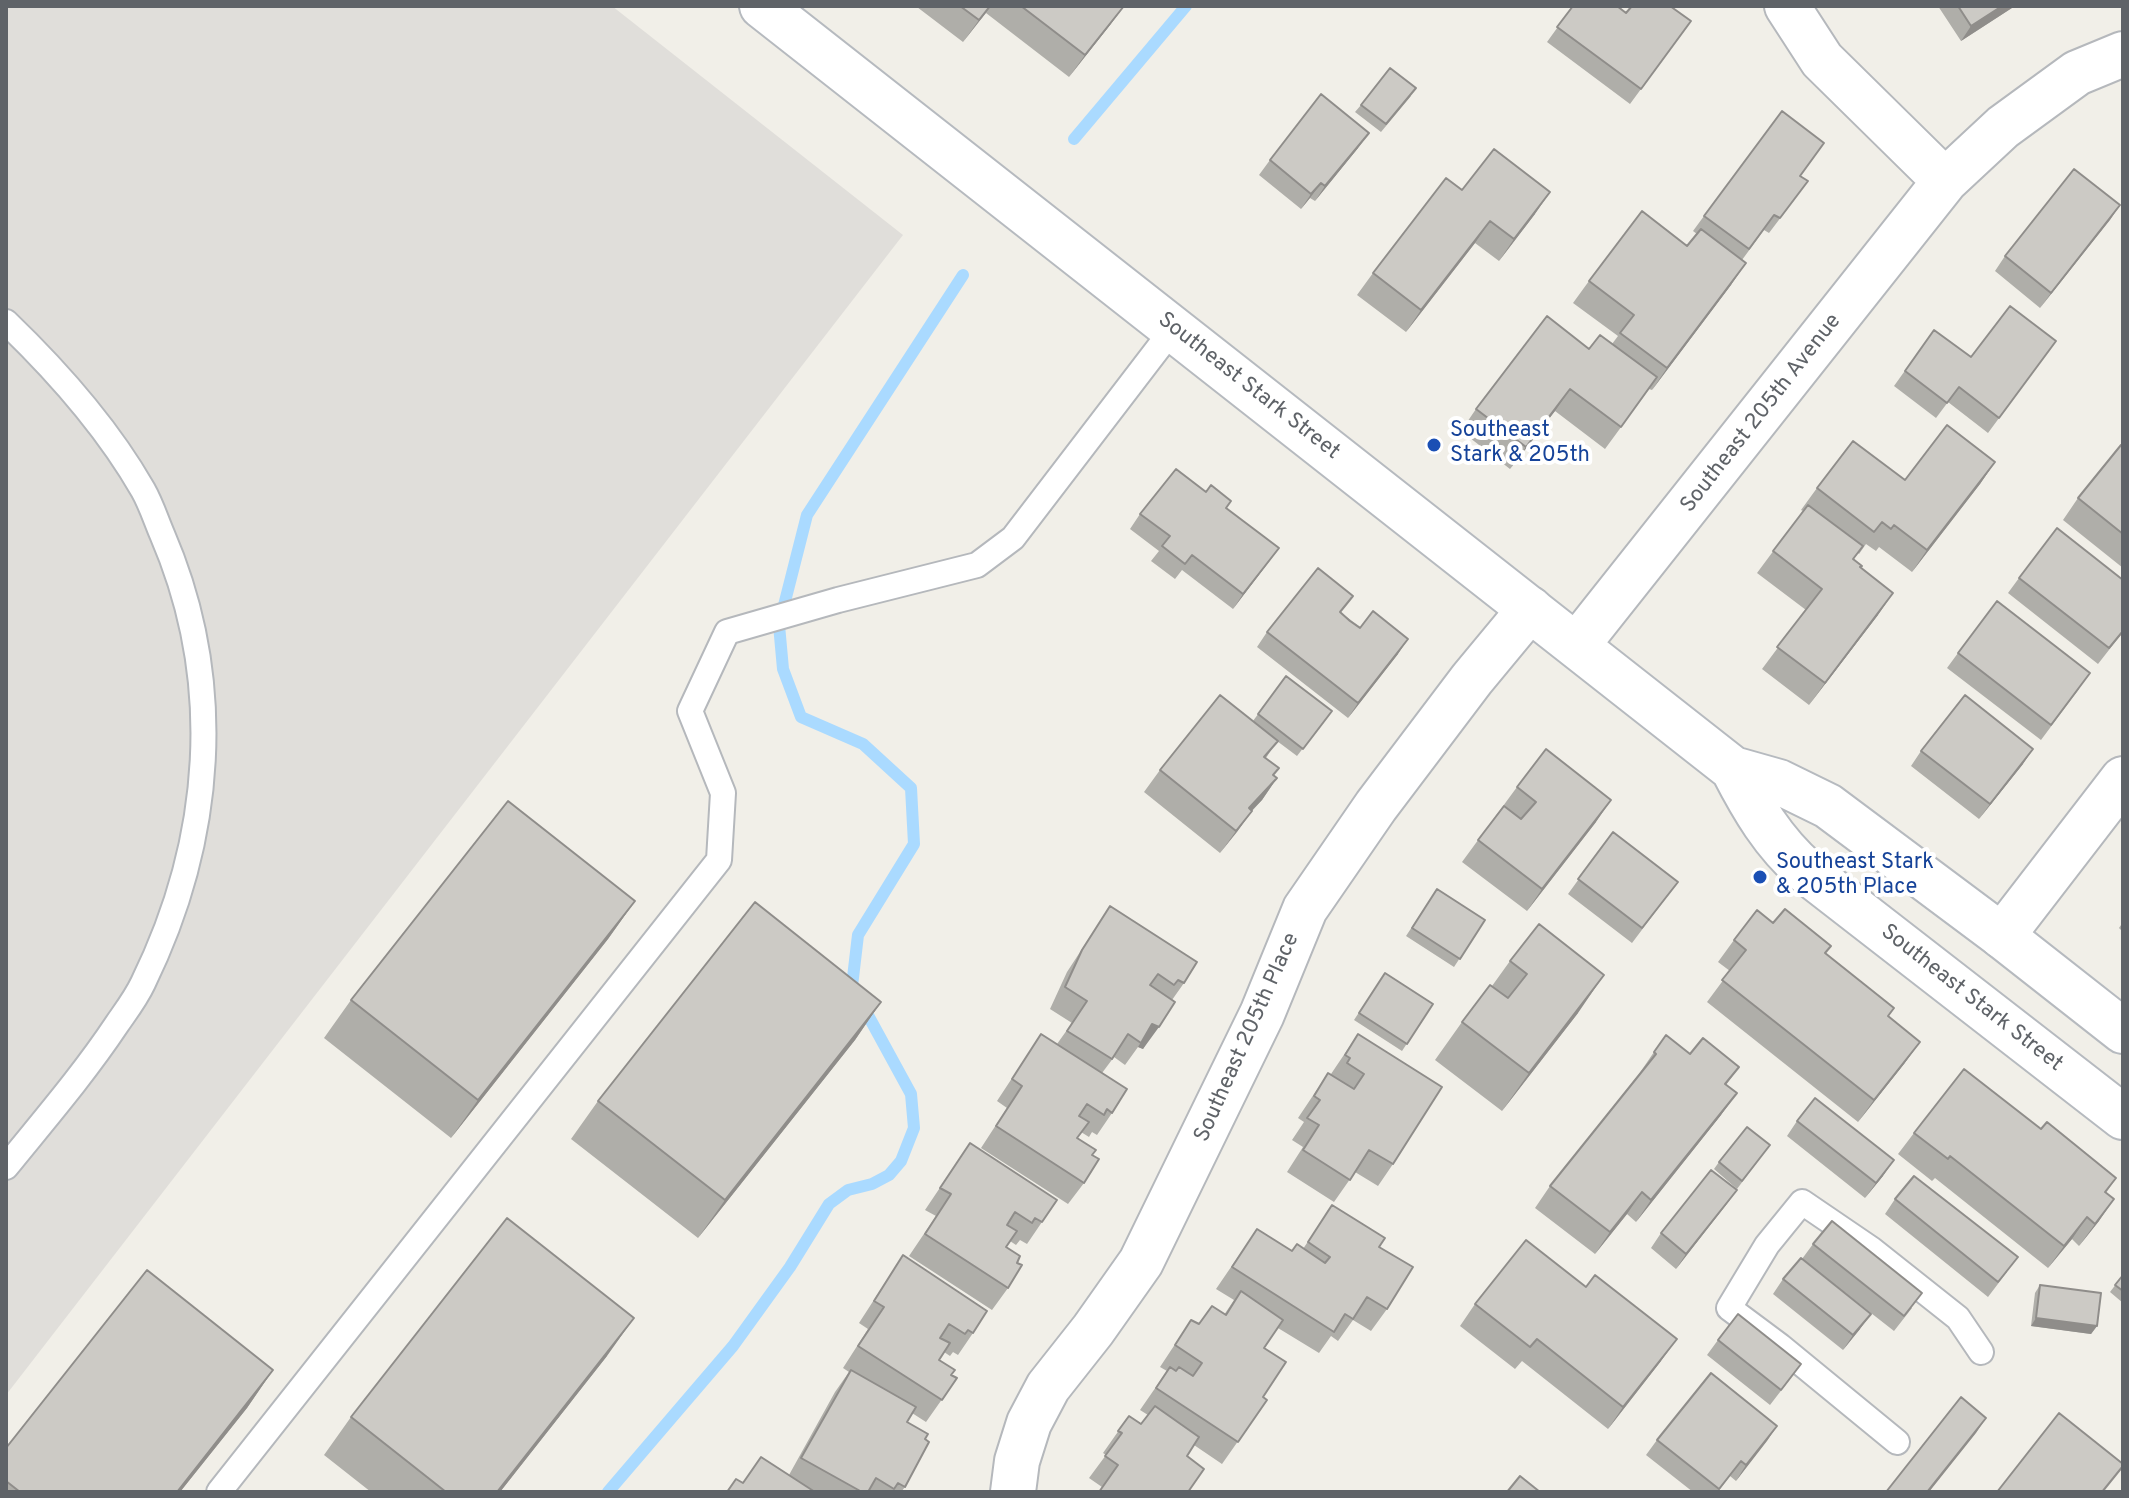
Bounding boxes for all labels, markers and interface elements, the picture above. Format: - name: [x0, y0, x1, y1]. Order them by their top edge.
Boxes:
- street label: Southeast Stark Street: [1152, 308, 1344, 466]
- street label: Southeast 205th Avenue: [1676, 309, 1848, 519]
- place label: Southeast Stark & 205th: [1450, 419, 1590, 470]
- marker: Southeast Stark & 205th: [1425, 436, 1443, 454]
- place label: Southeast Stark & 205th Place: [1776, 851, 1934, 902]
- marker: Southeast Stark & 205th Place: [1751, 868, 1769, 886]
- street label: Southeast Stark Street: [1875, 920, 2067, 1078]
- street label: Southeast 205th Place: [1190, 929, 1306, 1147]

